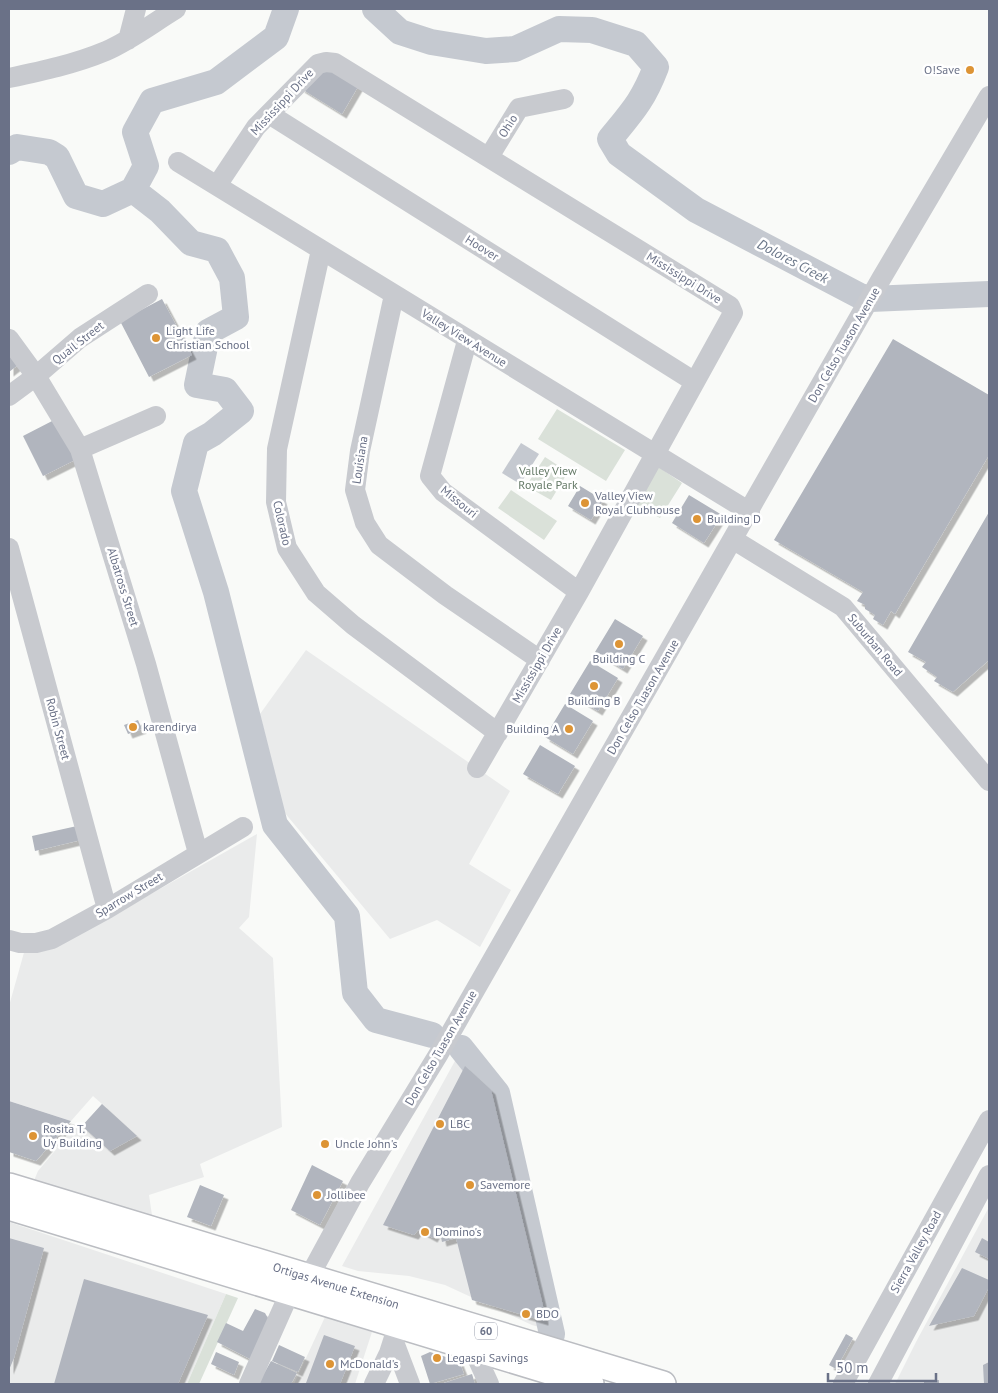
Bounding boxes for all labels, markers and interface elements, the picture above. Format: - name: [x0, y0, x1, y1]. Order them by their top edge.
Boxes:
- place label: O!Save: [924, 62, 960, 77]
- marker: O!Save: [964, 64, 976, 76]
- street label: Mississippi Drive: [247, 65, 316, 138]
- street label: Ohio: [495, 111, 520, 140]
- street label: Hoover: [463, 232, 502, 264]
- water label: Dolores Creek: [754, 235, 832, 288]
- street label: Mississippi Drive: [644, 249, 725, 307]
- street label: Don Celso Tuason Avenue: [804, 284, 883, 405]
- street label: Valley View Avenue: [418, 305, 510, 370]
- street label: Quail Street: [49, 318, 106, 367]
- place label: Light Life Christian School: [166, 323, 250, 352]
- marker: Light Life Christian School: [150, 332, 162, 344]
- street label: Louisiana: [348, 435, 371, 485]
- park label: Valley View Royale Park: [518, 463, 578, 492]
- street label: Missouri: [438, 482, 481, 521]
- place label: Valley View Royal Clubhouse: [594, 488, 680, 517]
- marker: Valley View Royal Clubhouse: [579, 497, 591, 509]
- street label: Colorado: [270, 499, 295, 547]
- place label: Building D: [707, 511, 761, 526]
- marker: Building D: [691, 513, 703, 525]
- street label: Albatross Street: [104, 546, 143, 628]
- street label: Suburban Road: [845, 610, 906, 679]
- street label: Mississippi Drive: [509, 624, 564, 706]
- street label: Don Celso Tuason Avenue: [603, 636, 682, 757]
- marker: Building C: [613, 638, 625, 650]
- place label: Building C: [593, 651, 646, 666]
- marker: Building B: [588, 680, 600, 692]
- place label: Building B: [567, 693, 621, 708]
- street label: Robin Street: [43, 696, 74, 761]
- place label: karendirya: [143, 719, 197, 734]
- marker: karendirya: [127, 721, 139, 733]
- place label: Building A: [506, 721, 559, 736]
- marker: Building A: [563, 723, 575, 735]
- street label: Sparrow Street: [92, 869, 165, 920]
- street label: Don Celso Tuason Avenue: [401, 987, 480, 1108]
- place label: LBC: [450, 1116, 470, 1131]
- marker: LBC: [434, 1118, 446, 1130]
- place label: Rosita T. Uy Building: [43, 1121, 102, 1150]
- marker: Rosita T. Uy Building: [27, 1130, 39, 1142]
- place label: Uncle John's: [335, 1136, 398, 1151]
- marker: Uncle John's: [319, 1138, 331, 1150]
- place label: Savemore: [480, 1177, 530, 1192]
- marker: Savemore: [464, 1179, 476, 1191]
- place label: Jollibee: [326, 1187, 366, 1202]
- marker: Jollibee: [311, 1189, 323, 1201]
- street label: Sierra Valley Road: [887, 1208, 944, 1295]
- place label: Domino's: [435, 1224, 482, 1239]
- marker: Domino's: [419, 1226, 431, 1238]
- street label: Ortigas Avenue Extension: [271, 1259, 401, 1312]
- place label: BDO: [536, 1306, 559, 1321]
- marker: BDO: [520, 1308, 532, 1320]
- road number: 60: [475, 1322, 497, 1340]
- place label: Legaspi Savings: [447, 1350, 528, 1365]
- scale bar: [828, 1350, 936, 1382]
- marker: Legaspi Savings: [431, 1352, 443, 1364]
- place label: McDonald's: [340, 1356, 399, 1371]
- marker: McDonald's: [324, 1358, 336, 1370]
- text: 50 m: [836, 1358, 869, 1377]

